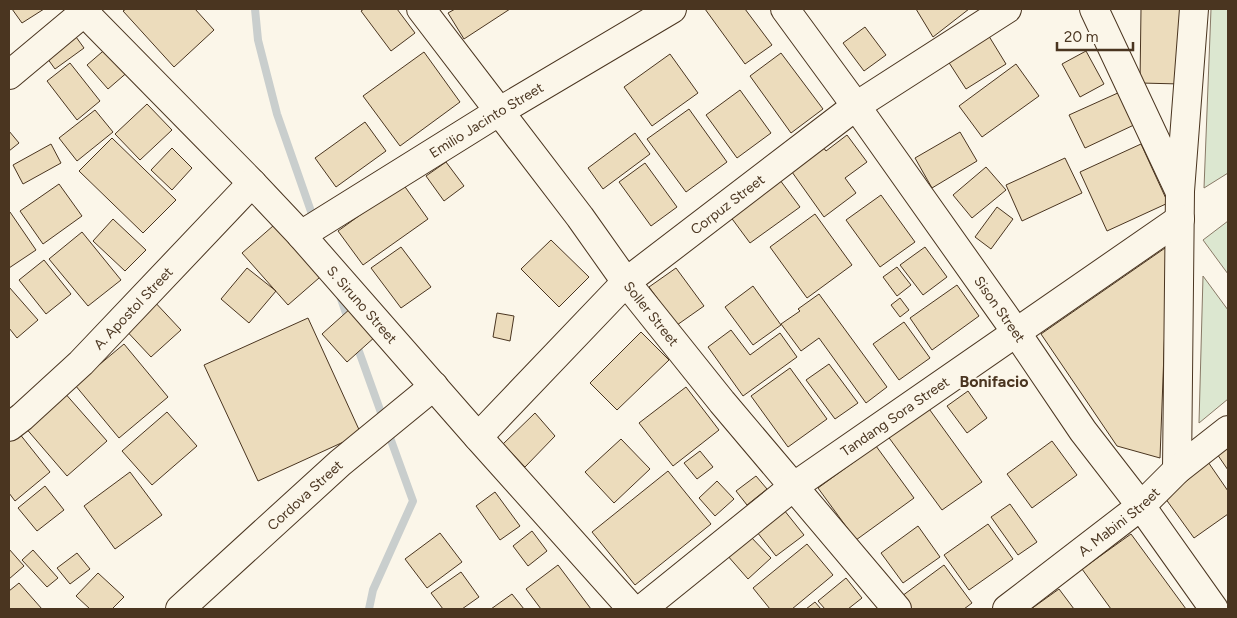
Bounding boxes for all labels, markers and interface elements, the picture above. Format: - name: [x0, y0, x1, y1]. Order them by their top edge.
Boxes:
- scale bar: [1057, 20, 1133, 52]
- text: 20 m: [1064, 28, 1098, 46]
- street label: Emilio Jacinto Street: [426, 79, 547, 162]
- street label: Corpuz Street: [687, 171, 768, 238]
- street label: S. Siruno Street: [323, 262, 400, 347]
- street label: A. Apostol Street: [90, 264, 177, 353]
- street label: Sison Street: [970, 273, 1028, 346]
- street label: Soller Street: [620, 278, 682, 350]
- district label: Bonifacio: [959, 372, 1029, 391]
- street label: Tandang Sora Street: [838, 373, 953, 460]
- street label: Cordova Street: [264, 457, 346, 534]
- street label: A. Mabini Street: [1075, 484, 1164, 560]

